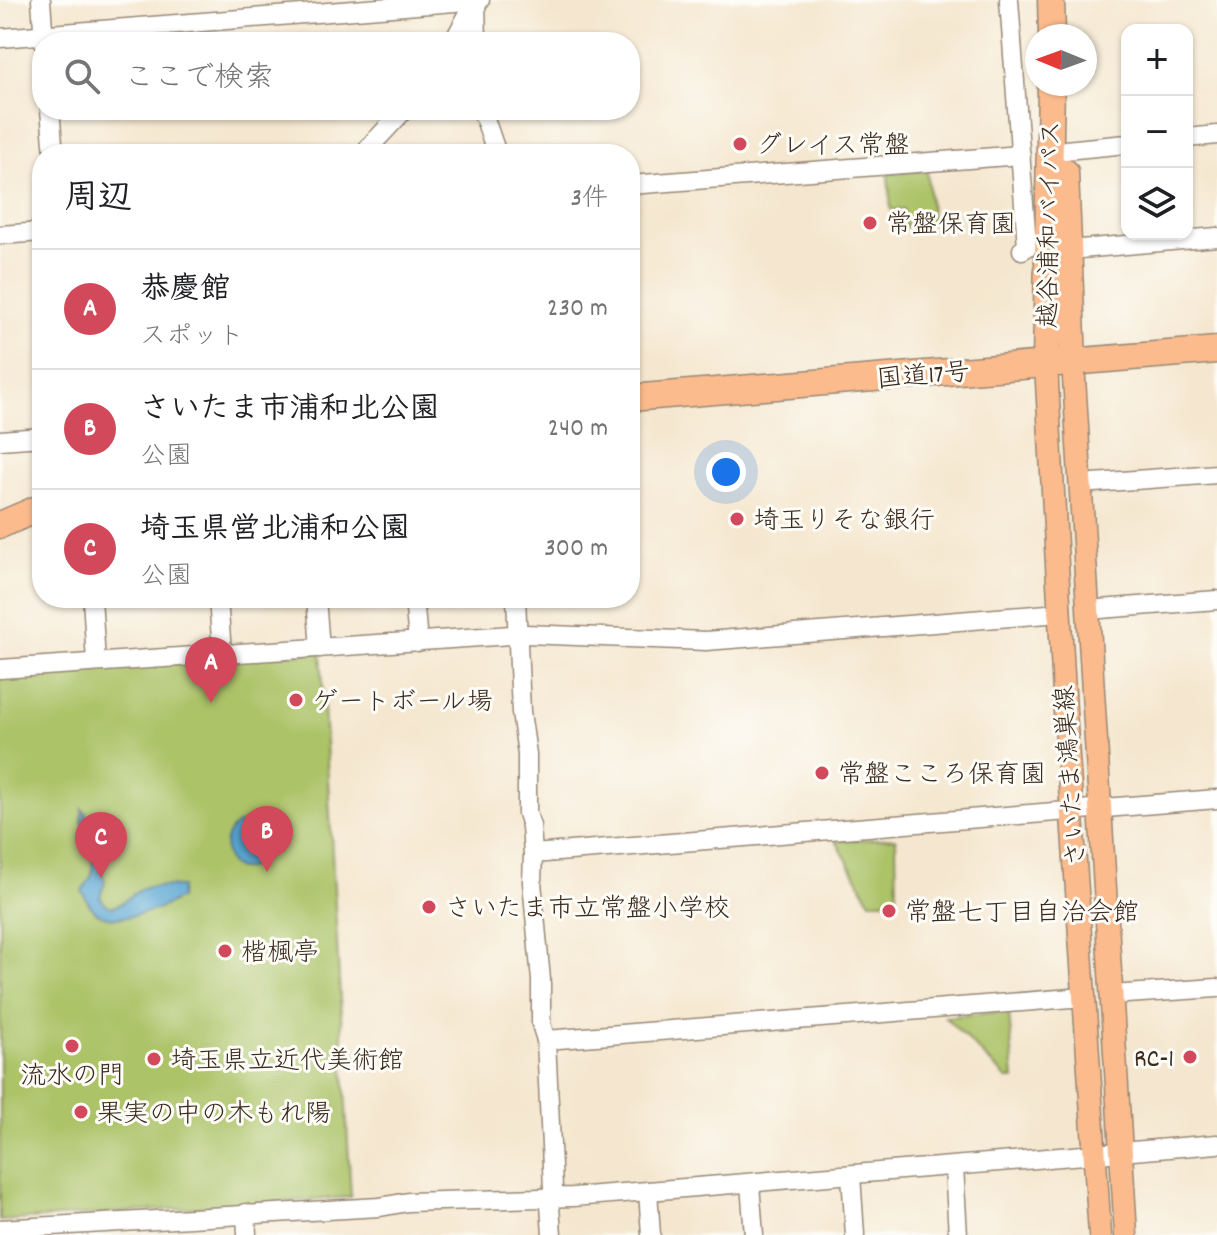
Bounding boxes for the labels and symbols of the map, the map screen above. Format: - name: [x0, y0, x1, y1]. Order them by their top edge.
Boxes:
- north arrow: [1025, 24, 1097, 96]
- street label: 越谷浦和バイパス: [1031, 120, 1072, 328]
- place label: グレイス常盤: [756, 129, 910, 166]
- marker: グレイス常盤: [731, 135, 749, 153]
- place label: 常盤保育園: [886, 208, 1016, 245]
- marker: 常盤保育園: [861, 214, 879, 232]
- street label: 国道17号: [875, 355, 972, 400]
- your location: [706, 452, 746, 492]
- place label: 埼玉りそな銀行: [753, 504, 935, 541]
- marker: 埼玉りそな銀行: [728, 510, 746, 528]
- pin: A: [185, 637, 237, 703]
- street label: さいたま鴻巣線: [1048, 684, 1097, 867]
- place label: ゲートボール場: [312, 685, 492, 722]
- marker: ゲートボール場: [287, 691, 305, 709]
- place label: 常盤こころ保育園: [838, 758, 1046, 795]
- marker: 常盤こころ保育園: [813, 764, 831, 782]
- pin: B: [241, 806, 293, 872]
- pin: C: [75, 812, 127, 878]
- place label: さいたま市立常盤小学校: [445, 892, 730, 929]
- place label: 常盤七丁目自治会館: [905, 896, 1139, 933]
- marker: さいたま市立常盤小学校: [420, 898, 438, 916]
- marker: 常盤七丁目自治会館: [880, 902, 898, 920]
- place label: 楷楓亭: [241, 936, 319, 973]
- marker: 楷楓亭: [216, 942, 234, 960]
- marker: 流水の門: [63, 1037, 81, 1055]
- place label: RC-1: [1134, 1042, 1174, 1079]
- place label: 埼玉県立近代美術館: [170, 1044, 404, 1081]
- marker: RC-1: [1181, 1048, 1199, 1066]
- marker: 埼玉県立近代美術館: [145, 1050, 163, 1068]
- place label: 流水の門: [20, 1059, 124, 1096]
- place label: 果実の中の木もれ陽: [97, 1097, 331, 1134]
- marker: 果実の中の木もれ陽: [72, 1103, 90, 1121]

